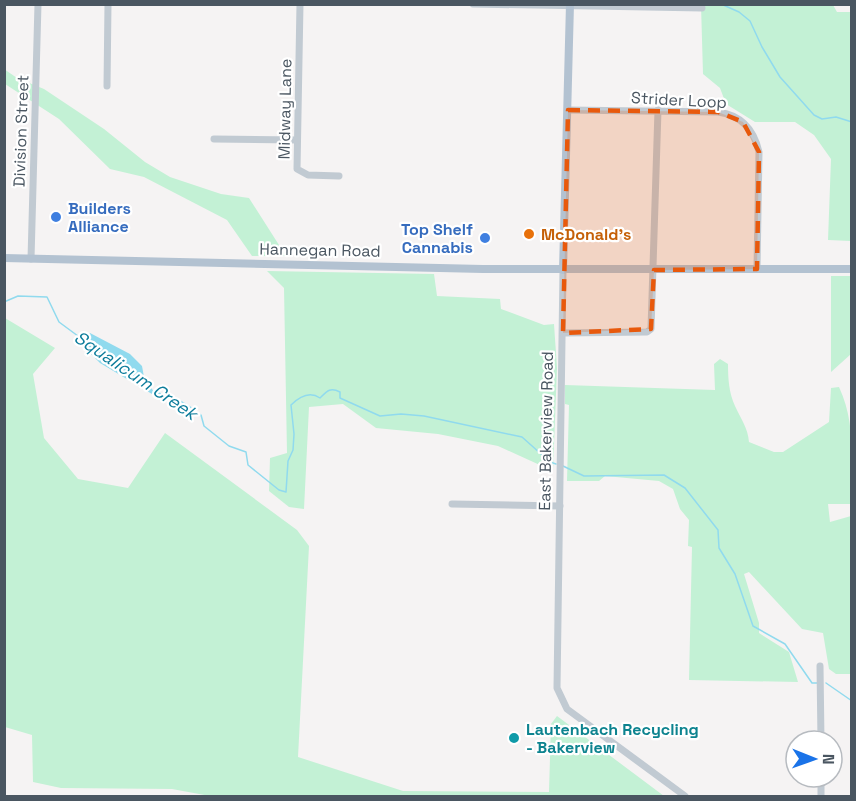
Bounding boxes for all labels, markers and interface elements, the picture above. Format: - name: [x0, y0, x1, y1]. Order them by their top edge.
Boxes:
- street label: Midway Lane: [274, 58, 296, 160]
- street label: Division Street: [9, 75, 33, 187]
- street label: Strider Loop: [631, 87, 727, 113]
- place label: Builders Alliance: [68, 198, 131, 237]
- marker: Builders Alliance: [49, 210, 63, 224]
- place label: Top Shelf Cannabis: [401, 219, 473, 258]
- place label: McDonald's: [541, 224, 631, 245]
- marker: McDonald's: [522, 227, 536, 241]
- marker: Top Shelf Cannabis: [478, 231, 492, 245]
- street label: Hannegan Road: [259, 238, 381, 262]
- water label: Squalicum Creek: [70, 325, 204, 426]
- street label: East Bakerview Road: [534, 351, 558, 511]
- place label: Lautenbach Recycling - Bakerview: [526, 719, 699, 758]
- north arrow: [784, 729, 844, 789]
- marker: Lautenbach Recycling - Bakerview: [507, 731, 521, 745]
- text: N: [818, 754, 839, 765]

